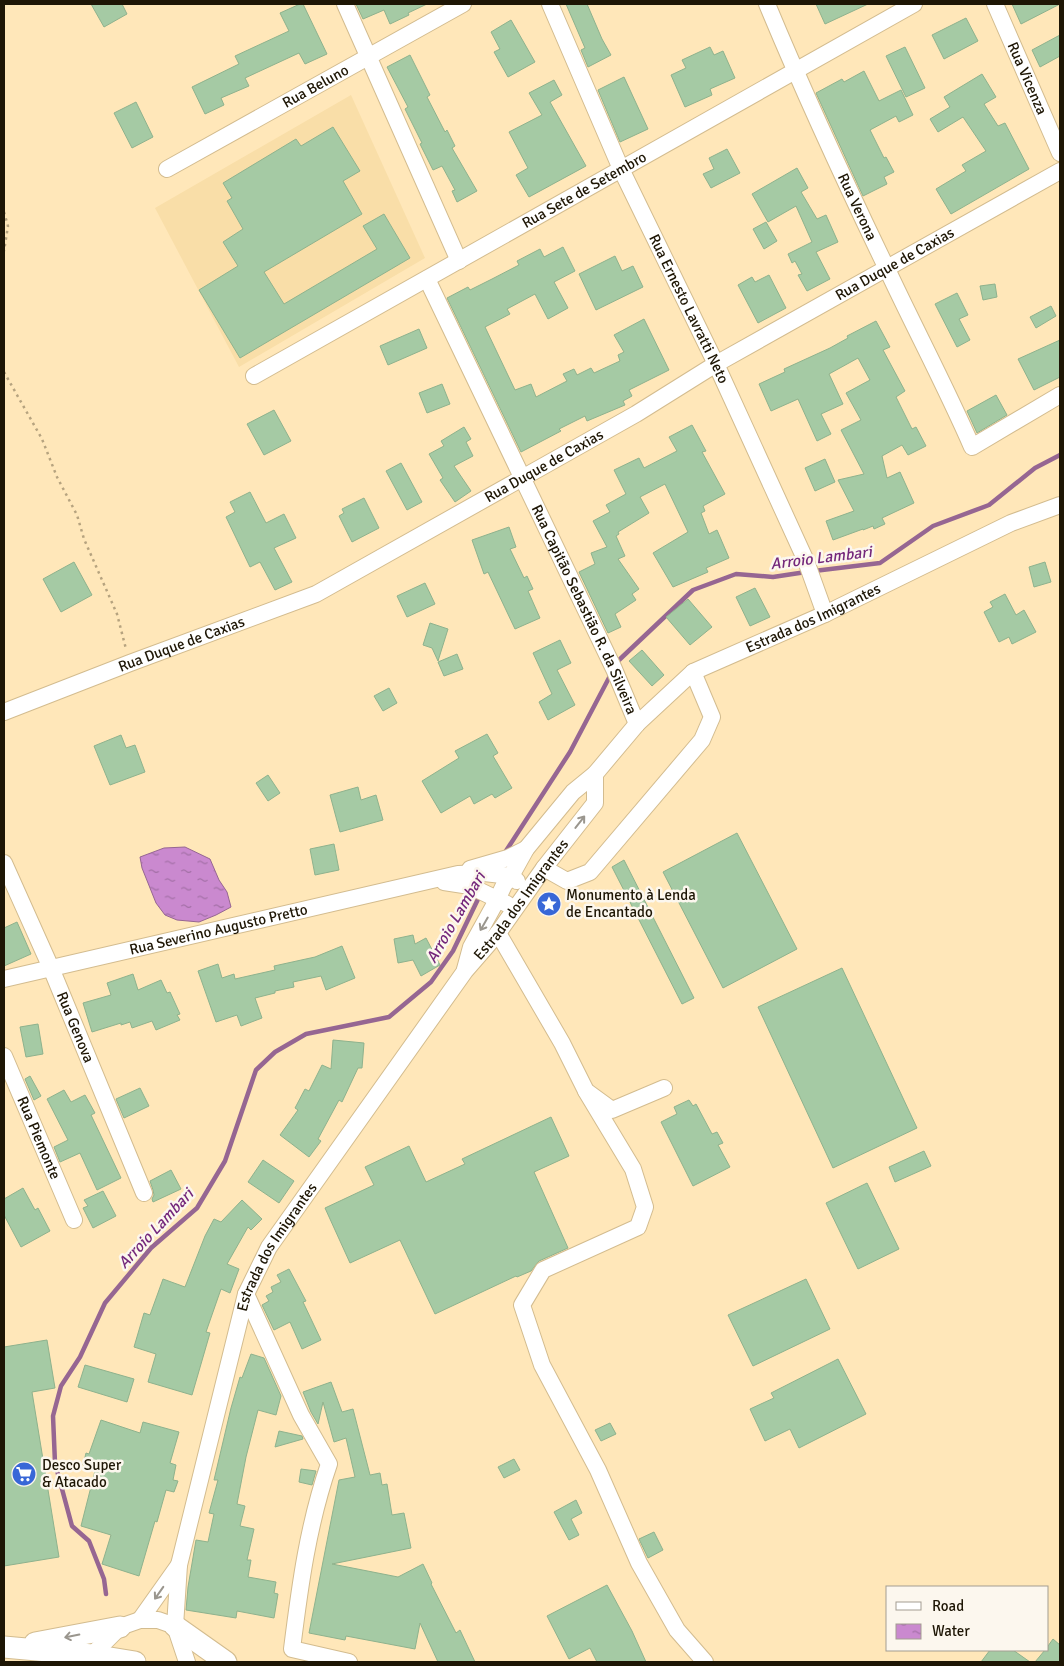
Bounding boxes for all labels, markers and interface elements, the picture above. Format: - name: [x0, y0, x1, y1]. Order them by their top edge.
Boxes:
- street label: Rua Vicenza: [1004, 39, 1051, 117]
- street label: Rua Beluno: [279, 61, 352, 112]
- street label: Rua Sete de Setembro: [519, 148, 650, 232]
- street label: Rua Verona: [834, 170, 881, 243]
- street label: Rua Duque de Caxias: [832, 223, 958, 304]
- street label: Rua Ernesto Lavratti Neto: [645, 231, 733, 386]
- street label: Rua Duque de Caxias: [481, 425, 607, 506]
- street label: Rua Capitão Sebastião R. da Silveira: [528, 502, 641, 717]
- water label: Arroio Lambari: [769, 542, 875, 574]
- street label: Estrada dos Imigrantes: [743, 579, 884, 657]
- street label: Rua Duque de Caxias: [116, 612, 247, 676]
- one-way arrow: [575, 816, 586, 829]
- street label: Estrada dos Imigrantes: [470, 835, 572, 964]
- water label: Arroio Lambari: [422, 867, 491, 967]
- place label: Monumento à Lenda de Encantado: [566, 886, 696, 921]
- place icon: Monumento à Lenda de Encantado: [536, 891, 562, 917]
- street label: Rua Severino Augusto Pretto: [128, 900, 309, 959]
- one-way arrow: [479, 916, 489, 931]
- street label: Rua Genova: [53, 989, 98, 1065]
- street label: Rua Piemonte: [13, 1094, 65, 1182]
- street label: Estrada dos Imigrantes: [233, 1179, 321, 1313]
- water label: Arroio Lambari: [114, 1183, 199, 1273]
- place label: Desco Super & Atacado: [42, 1456, 122, 1491]
- supermarket icon: Desco Super & Atacado: [11, 1461, 37, 1487]
- one-way arrow: [154, 1585, 164, 1599]
- legend: [886, 1586, 1049, 1651]
- text: Road: [932, 1597, 964, 1615]
- text: Water: [932, 1622, 970, 1640]
- one-way arrow: [64, 1632, 80, 1642]

